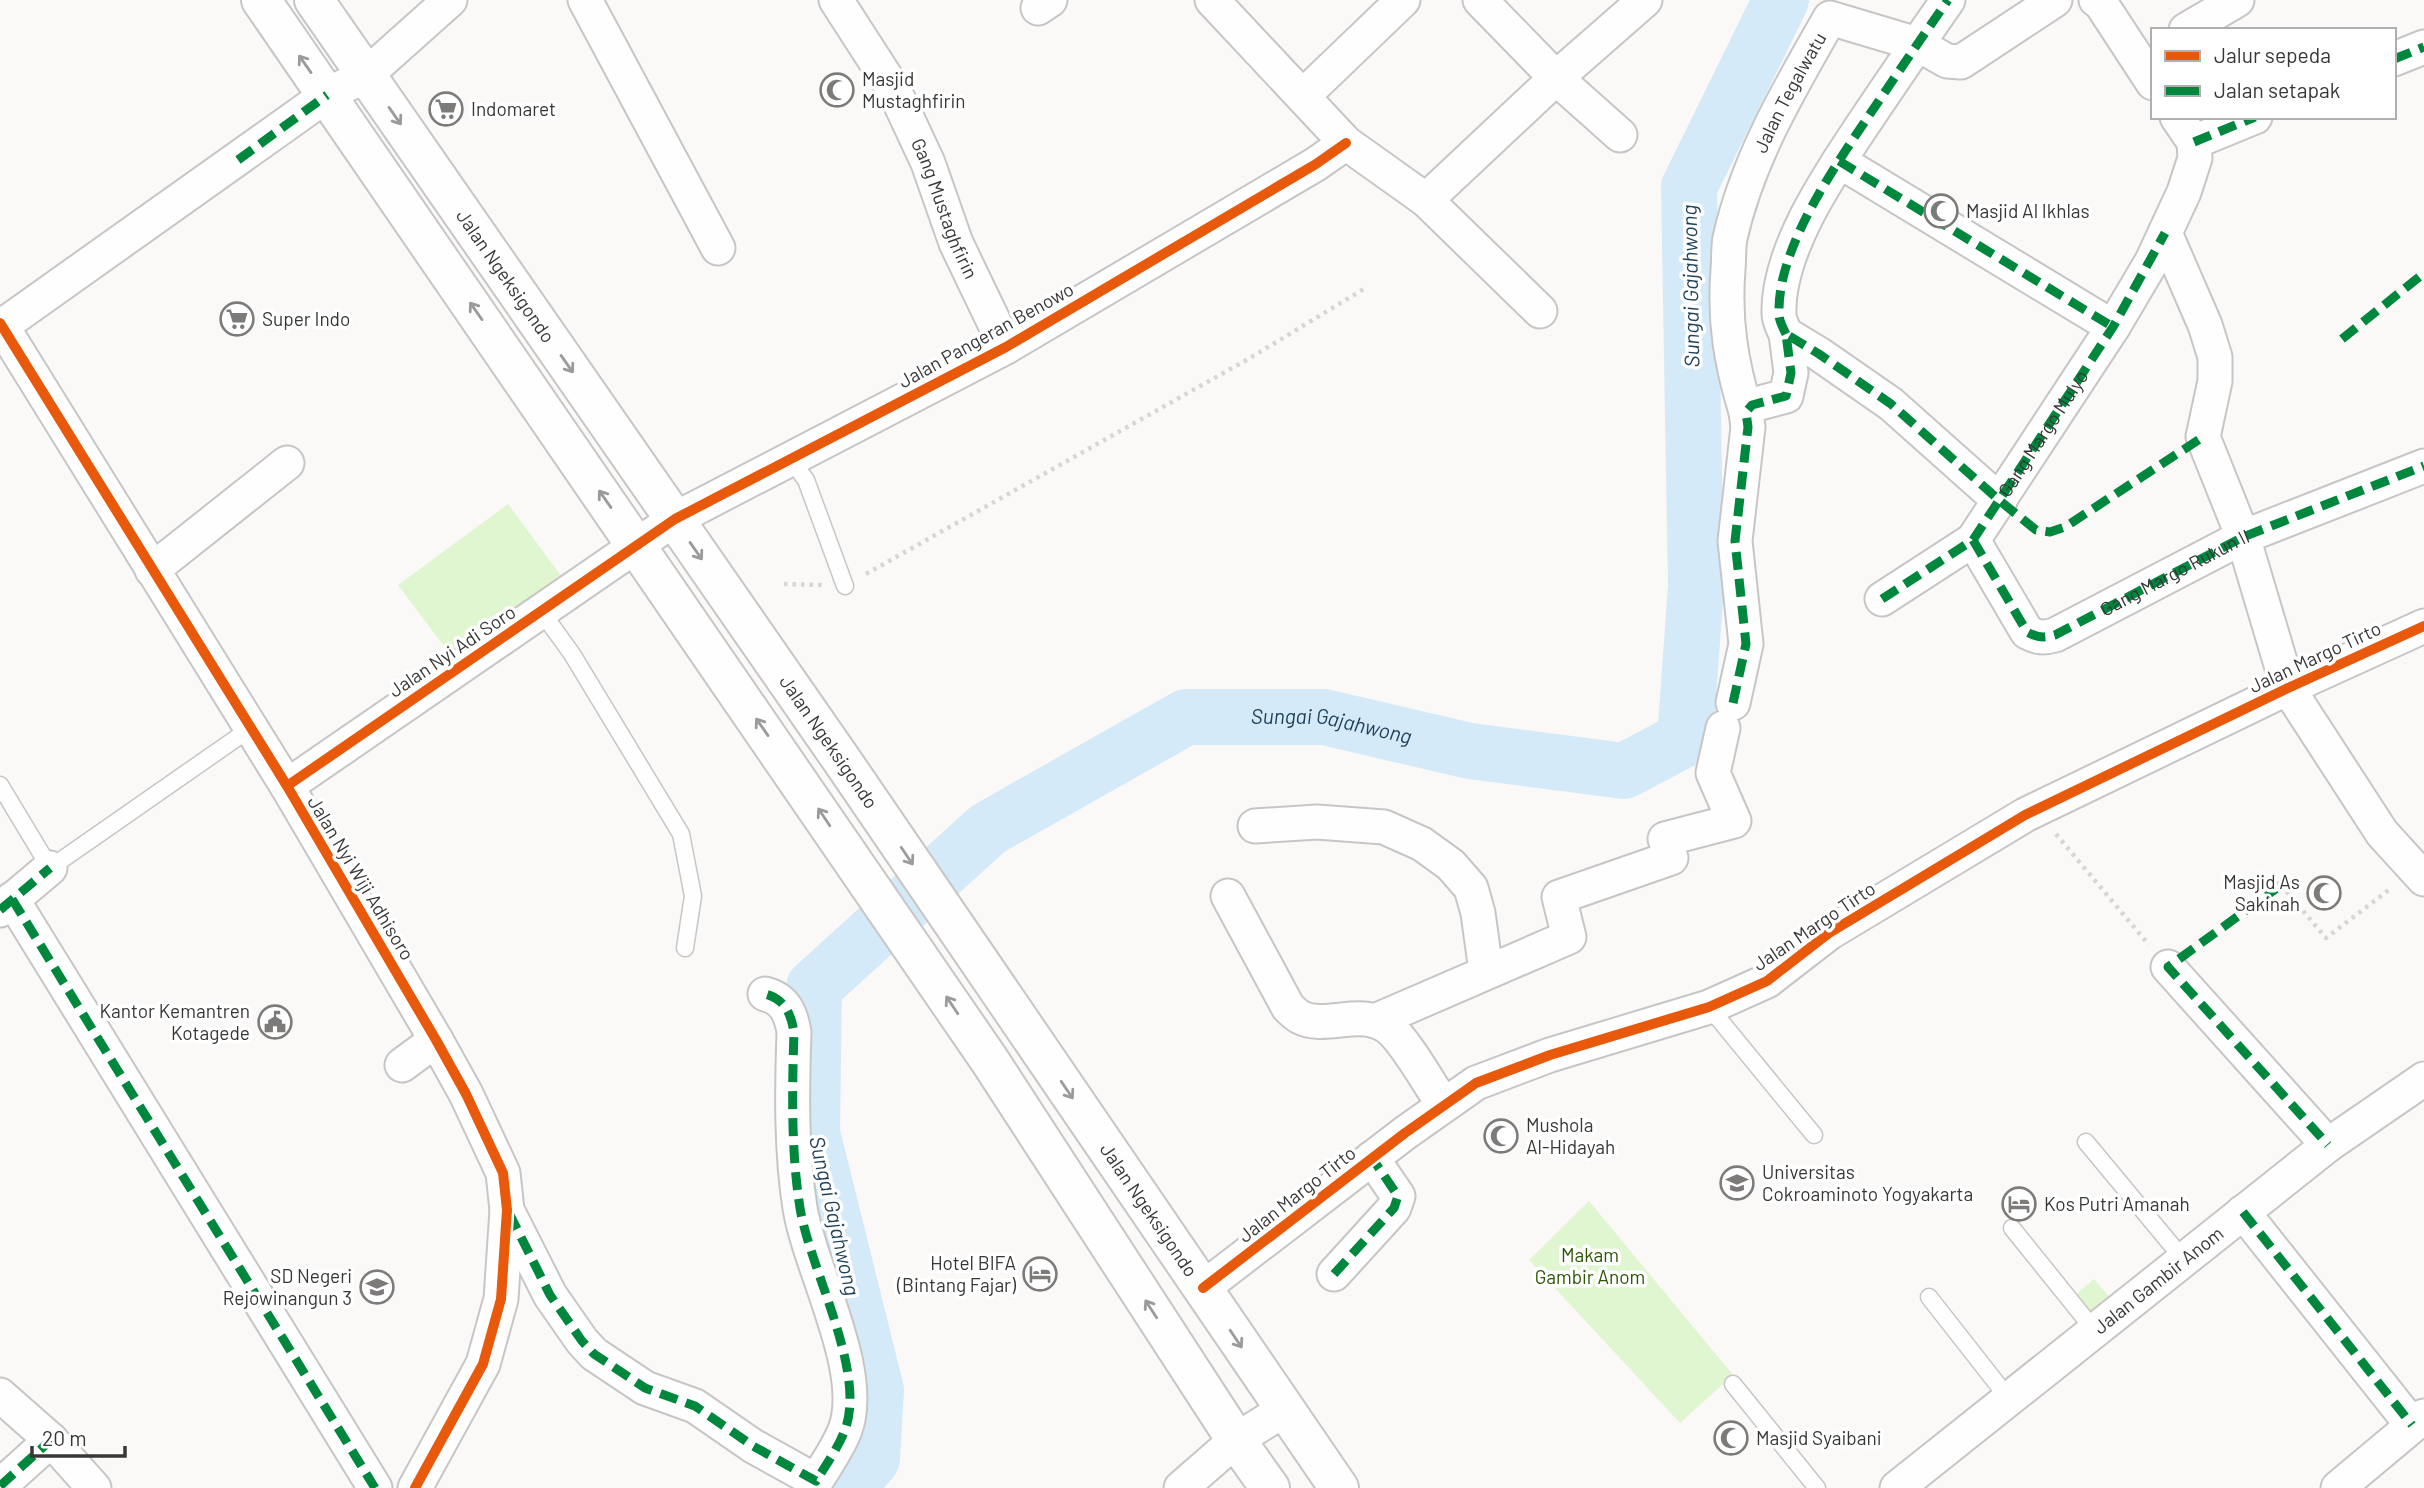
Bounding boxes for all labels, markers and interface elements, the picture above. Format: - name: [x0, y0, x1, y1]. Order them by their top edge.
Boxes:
- street label: Jalan Tegalwatu: [1748, 28, 1830, 156]
- legend: [2151, 28, 2396, 119]
- text: Jalur sepeda: [2214, 42, 2331, 67]
- one-way arrow: [298, 55, 312, 74]
- place label: Masjid Mustaghfirin: [862, 67, 966, 112]
- mosque icon: Masjid Mustaghfirin: [818, 71, 856, 109]
- text: Jalan setapak: [2214, 77, 2340, 102]
- supermarket icon: Indomaret: [427, 90, 465, 128]
- place label: Indomaret: [471, 97, 556, 120]
- one-way arrow: [388, 106, 402, 126]
- street label: Gang Mustaghfirin: [907, 134, 983, 282]
- mosque icon: Masjid Al Ikhlas: [1922, 192, 1960, 230]
- place label: Masjid Al Ikhlas: [1966, 199, 2090, 222]
- water label: Sungai Gajahwong: [1676, 204, 1703, 368]
- street label: Jalan Ngeksigondo: [452, 205, 560, 347]
- street label: Jalan Pangeran Benowo: [894, 277, 1077, 392]
- supermarket icon: Super Indo: [218, 300, 256, 338]
- one-way arrow: [469, 302, 483, 322]
- place label: Super Indo: [262, 307, 350, 330]
- one-way arrow: [560, 354, 574, 373]
- street label: Gang Margo Mulyo: [1993, 365, 2093, 501]
- one-way arrow: [598, 490, 612, 509]
- street label: Gang Margo Rukun II: [2096, 524, 2252, 620]
- one-way arrow: [689, 541, 703, 560]
- street label: Jalan Nyi Adi Soro: [384, 600, 519, 701]
- street label: Jalan Margo Tirto: [2245, 616, 2384, 697]
- street label: Jalan Ngeksigondo: [775, 670, 883, 813]
- water label: Sungai Gajahwong: [1251, 703, 1415, 748]
- one-way arrow: [754, 718, 769, 737]
- street label: Jalan Nyi Wiji Adhisoro: [303, 792, 420, 964]
- one-way arrow: [816, 808, 831, 827]
- one-way arrow: [900, 846, 914, 865]
- place label: Masjid As Sakinah: [2223, 870, 2300, 915]
- mosque icon: Masjid As Sakinah: [2305, 874, 2343, 912]
- street label: Jalan Margo Tirto: [1748, 876, 1879, 975]
- one-way arrow: [945, 995, 959, 1015]
- place label: Kantor Kemantren Kotagede: [100, 999, 250, 1044]
- public building icon: Kantor Kemantren Kotagede: [256, 1003, 294, 1041]
- one-way arrow: [1060, 1080, 1074, 1099]
- place label: Mushola Al-Hidayah: [1526, 1113, 1615, 1158]
- mosque icon: Mushola Al-Hidayah: [1482, 1117, 1520, 1155]
- water label: Sungai Gajahwong: [805, 1134, 866, 1298]
- street label: Jalan Ngeksigondo: [1096, 1138, 1203, 1281]
- street label: Jalan Margo Tirto: [1233, 1141, 1360, 1247]
- place label: Universitas Cokroaminoto Yogyakarta: [1762, 1160, 1973, 1205]
- school or university icon: Universitas Cokroaminoto Yogyakarta: [1718, 1164, 1756, 1202]
- hotel icon: Kos Putri Amanah: [2000, 1185, 2038, 1223]
- place label: Kos Putri Amanah: [2044, 1192, 2190, 1215]
- street label: Jalan Gambir Anom: [2088, 1221, 2228, 1338]
- park label: Makam Gambir Anom: [1535, 1243, 1645, 1288]
- place label: Hotel BIFA (Bintang Fajar): [896, 1251, 1017, 1296]
- hotel icon: Hotel BIFA (Bintang Fajar): [1021, 1255, 1059, 1293]
- place label: SD Negeri Rejowinangun 3: [223, 1264, 352, 1309]
- school or university icon: SD Negeri Rejowinangun 3: [358, 1268, 396, 1306]
- one-way arrow: [1144, 1299, 1158, 1319]
- one-way arrow: [1229, 1329, 1244, 1348]
- scale bar: [32, 1414, 124, 1458]
- mosque icon: Masjid Syaibani: [1712, 1419, 1750, 1457]
- text: 20 m: [42, 1425, 87, 1450]
- place label: Masjid Syaibani: [1756, 1426, 1881, 1449]

